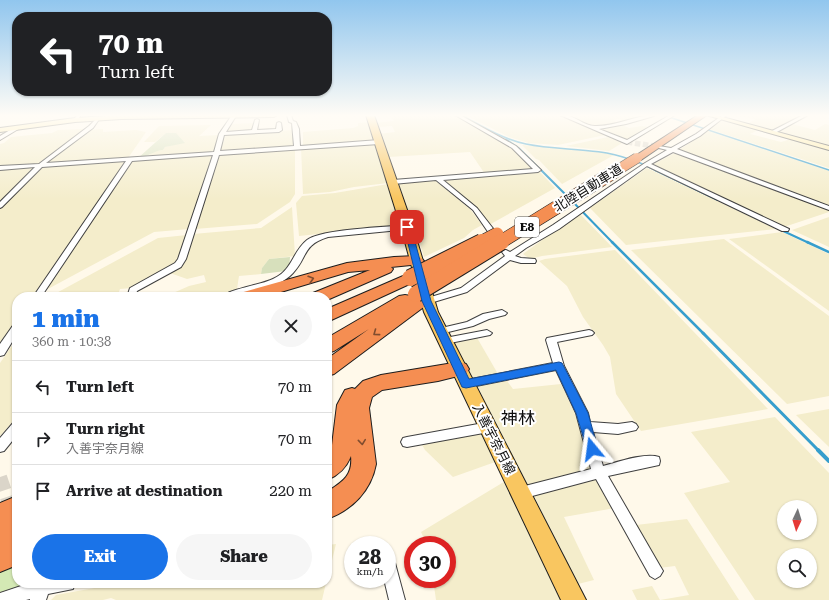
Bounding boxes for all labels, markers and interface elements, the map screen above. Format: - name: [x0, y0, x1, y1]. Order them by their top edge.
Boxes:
- text: 70 m: [98, 27, 163, 60]
- icon: left: [32, 28, 84, 80]
- text: Turn left: [98, 61, 174, 82]
- street label: 北陸自動車道: [551, 161, 625, 215]
- pin: [390, 210, 424, 244]
- icon: arrive: [396, 216, 418, 238]
- road number: E8: [515, 217, 539, 237]
- one-way arrow: [307, 275, 314, 284]
- text: 1 min: [32, 305, 99, 333]
- button: close: [270, 305, 312, 347]
- one-way arrow: [374, 328, 381, 335]
- text: 360 m · 10:38: [32, 334, 111, 349]
- icon: left: [32, 376, 54, 398]
- text: Turn left: [66, 378, 134, 396]
- text: 70 m: [278, 378, 312, 396]
- street label: 入善宇奈月線: [470, 401, 518, 477]
- district label: 神林: [501, 408, 535, 428]
- text: Turn right: [66, 420, 145, 438]
- icon: right: [32, 428, 54, 450]
- position arrow: [571, 428, 613, 470]
- text: 70 m: [278, 430, 312, 448]
- one-way arrow: [357, 439, 366, 445]
- text: 入善宇奈月線: [66, 441, 144, 456]
- icon: arrive: [32, 480, 54, 502]
- text: Arrive at destination: [66, 482, 222, 500]
- text: 220 m: [269, 482, 312, 500]
- north arrow: [777, 500, 817, 540]
- map controls: [777, 500, 817, 588]
- button: Exit: [32, 534, 168, 580]
- button: Share: [176, 534, 312, 580]
- speed limit sign: 30: [404, 536, 456, 588]
- text: 28: [359, 545, 381, 569]
- button: search: [777, 548, 817, 588]
- text: km/h: [357, 566, 383, 577]

